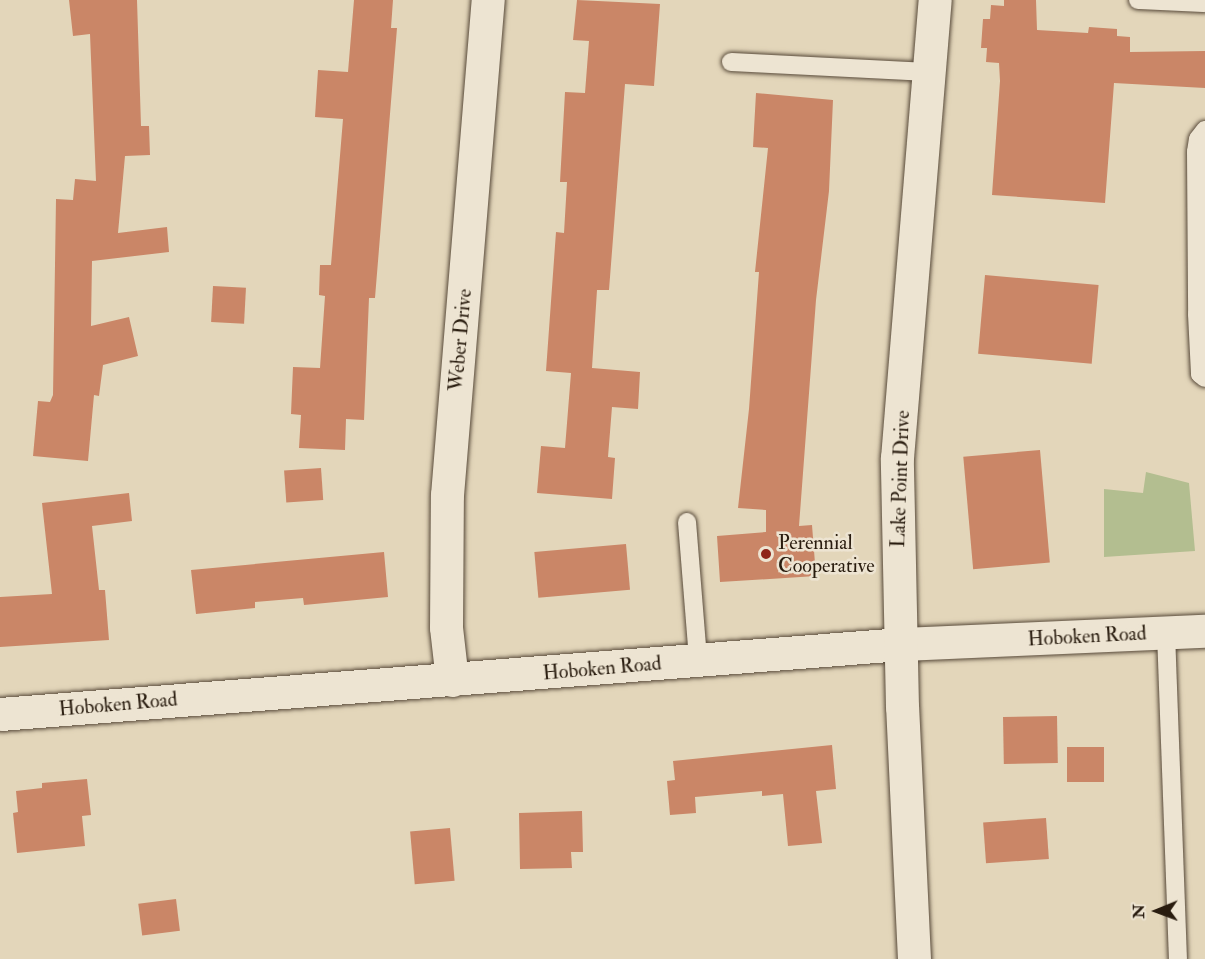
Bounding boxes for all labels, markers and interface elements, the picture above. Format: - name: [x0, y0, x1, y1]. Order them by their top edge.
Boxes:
- street label: Weber Drive: [444, 288, 476, 392]
- street label: Lake Point Drive: [886, 410, 914, 548]
- place label: Perennial Cooperative: [778, 530, 875, 577]
- marker: Perennial Cooperative: [759, 547, 773, 561]
- street label: Hoboken Road: [1027, 621, 1147, 651]
- street label: Hoboken Road: [542, 651, 662, 685]
- street label: Hoboken Road: [58, 687, 178, 721]
- north arrow: [1127, 881, 1187, 941]
- text: N: [1129, 904, 1149, 919]

